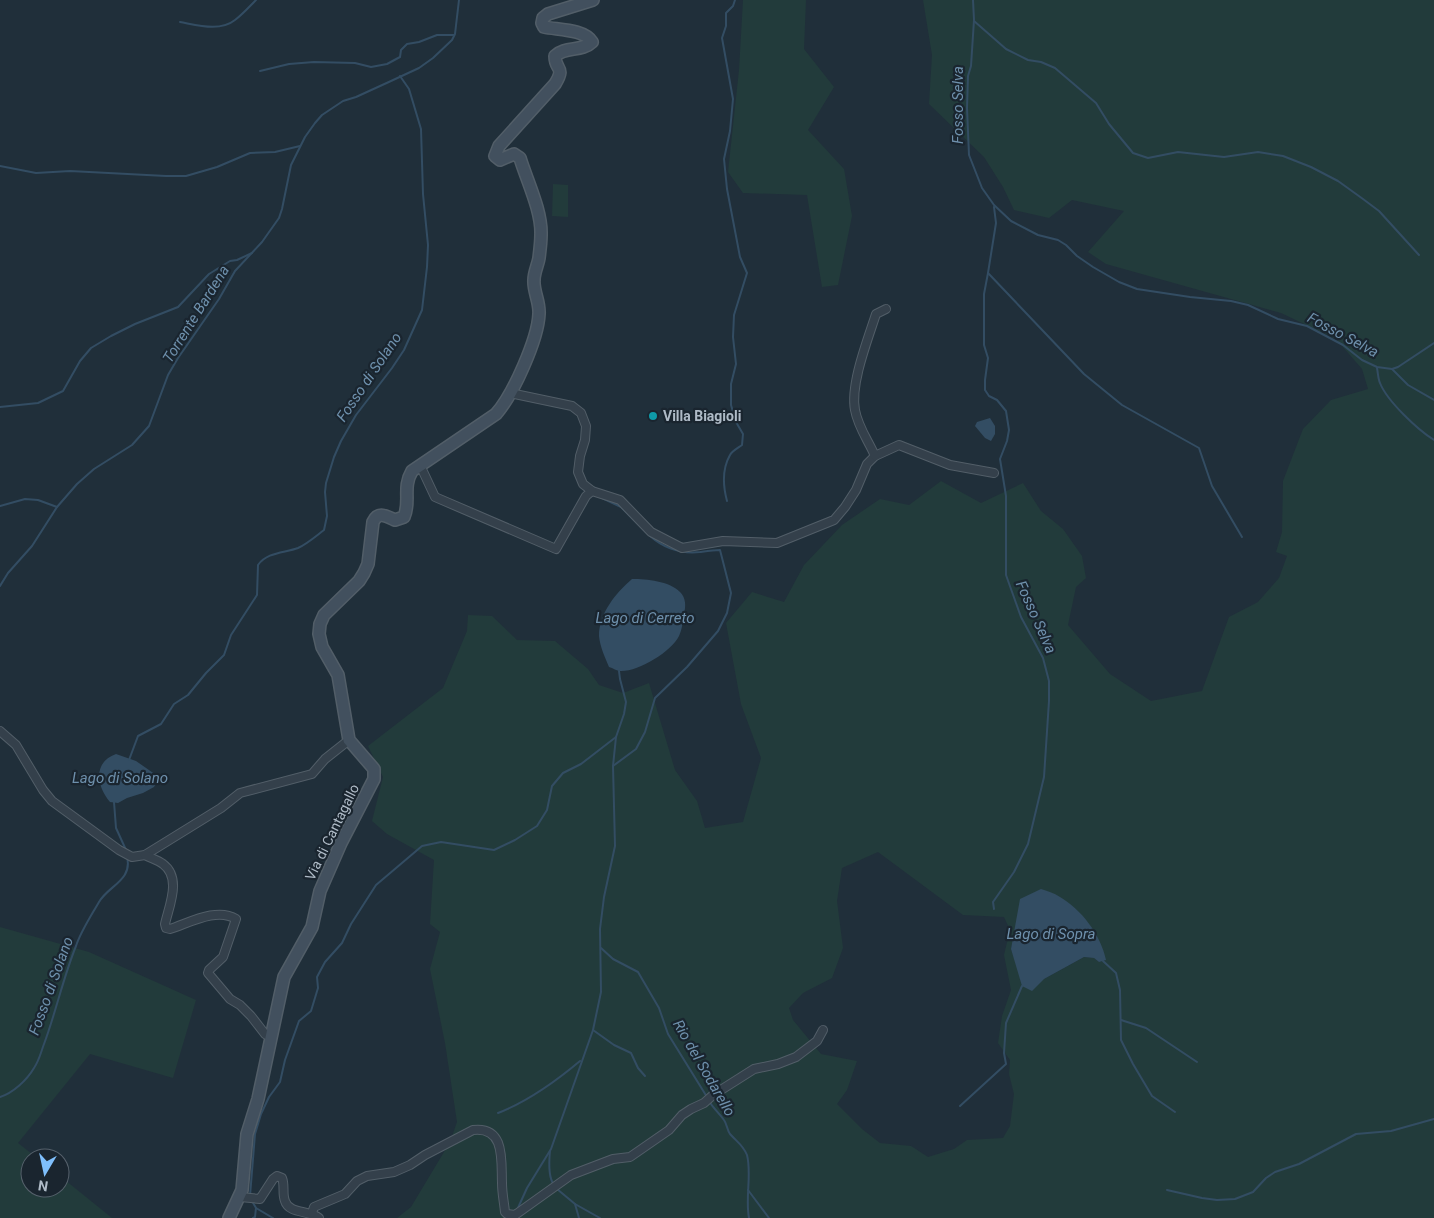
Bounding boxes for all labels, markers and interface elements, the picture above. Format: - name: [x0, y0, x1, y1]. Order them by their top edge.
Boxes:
- water label: Fosso Selva: [949, 66, 967, 144]
- water label: Torrente Bardena: [159, 262, 233, 366]
- water label: Fosso Selva: [1304, 309, 1382, 361]
- water label: Fosso di Solano: [333, 329, 405, 425]
- place label: Villa Biagioli: [663, 408, 741, 424]
- marker: Villa Biagioli: [647, 410, 659, 422]
- water label: Fosso Selva: [1012, 578, 1060, 656]
- water label: Lago di Cerreto: [596, 609, 694, 627]
- water label: Lago di Solano: [72, 769, 168, 787]
- street label: Via di Cantagallo: [302, 781, 362, 883]
- water label: Lago di Sopra: [1006, 925, 1096, 943]
- water label: Fosso di Solano: [25, 934, 77, 1038]
- water label: Rio del Sodarello: [669, 1016, 739, 1120]
- north arrow: [20, 1148, 70, 1198]
- text: N: [37, 1177, 49, 1195]

